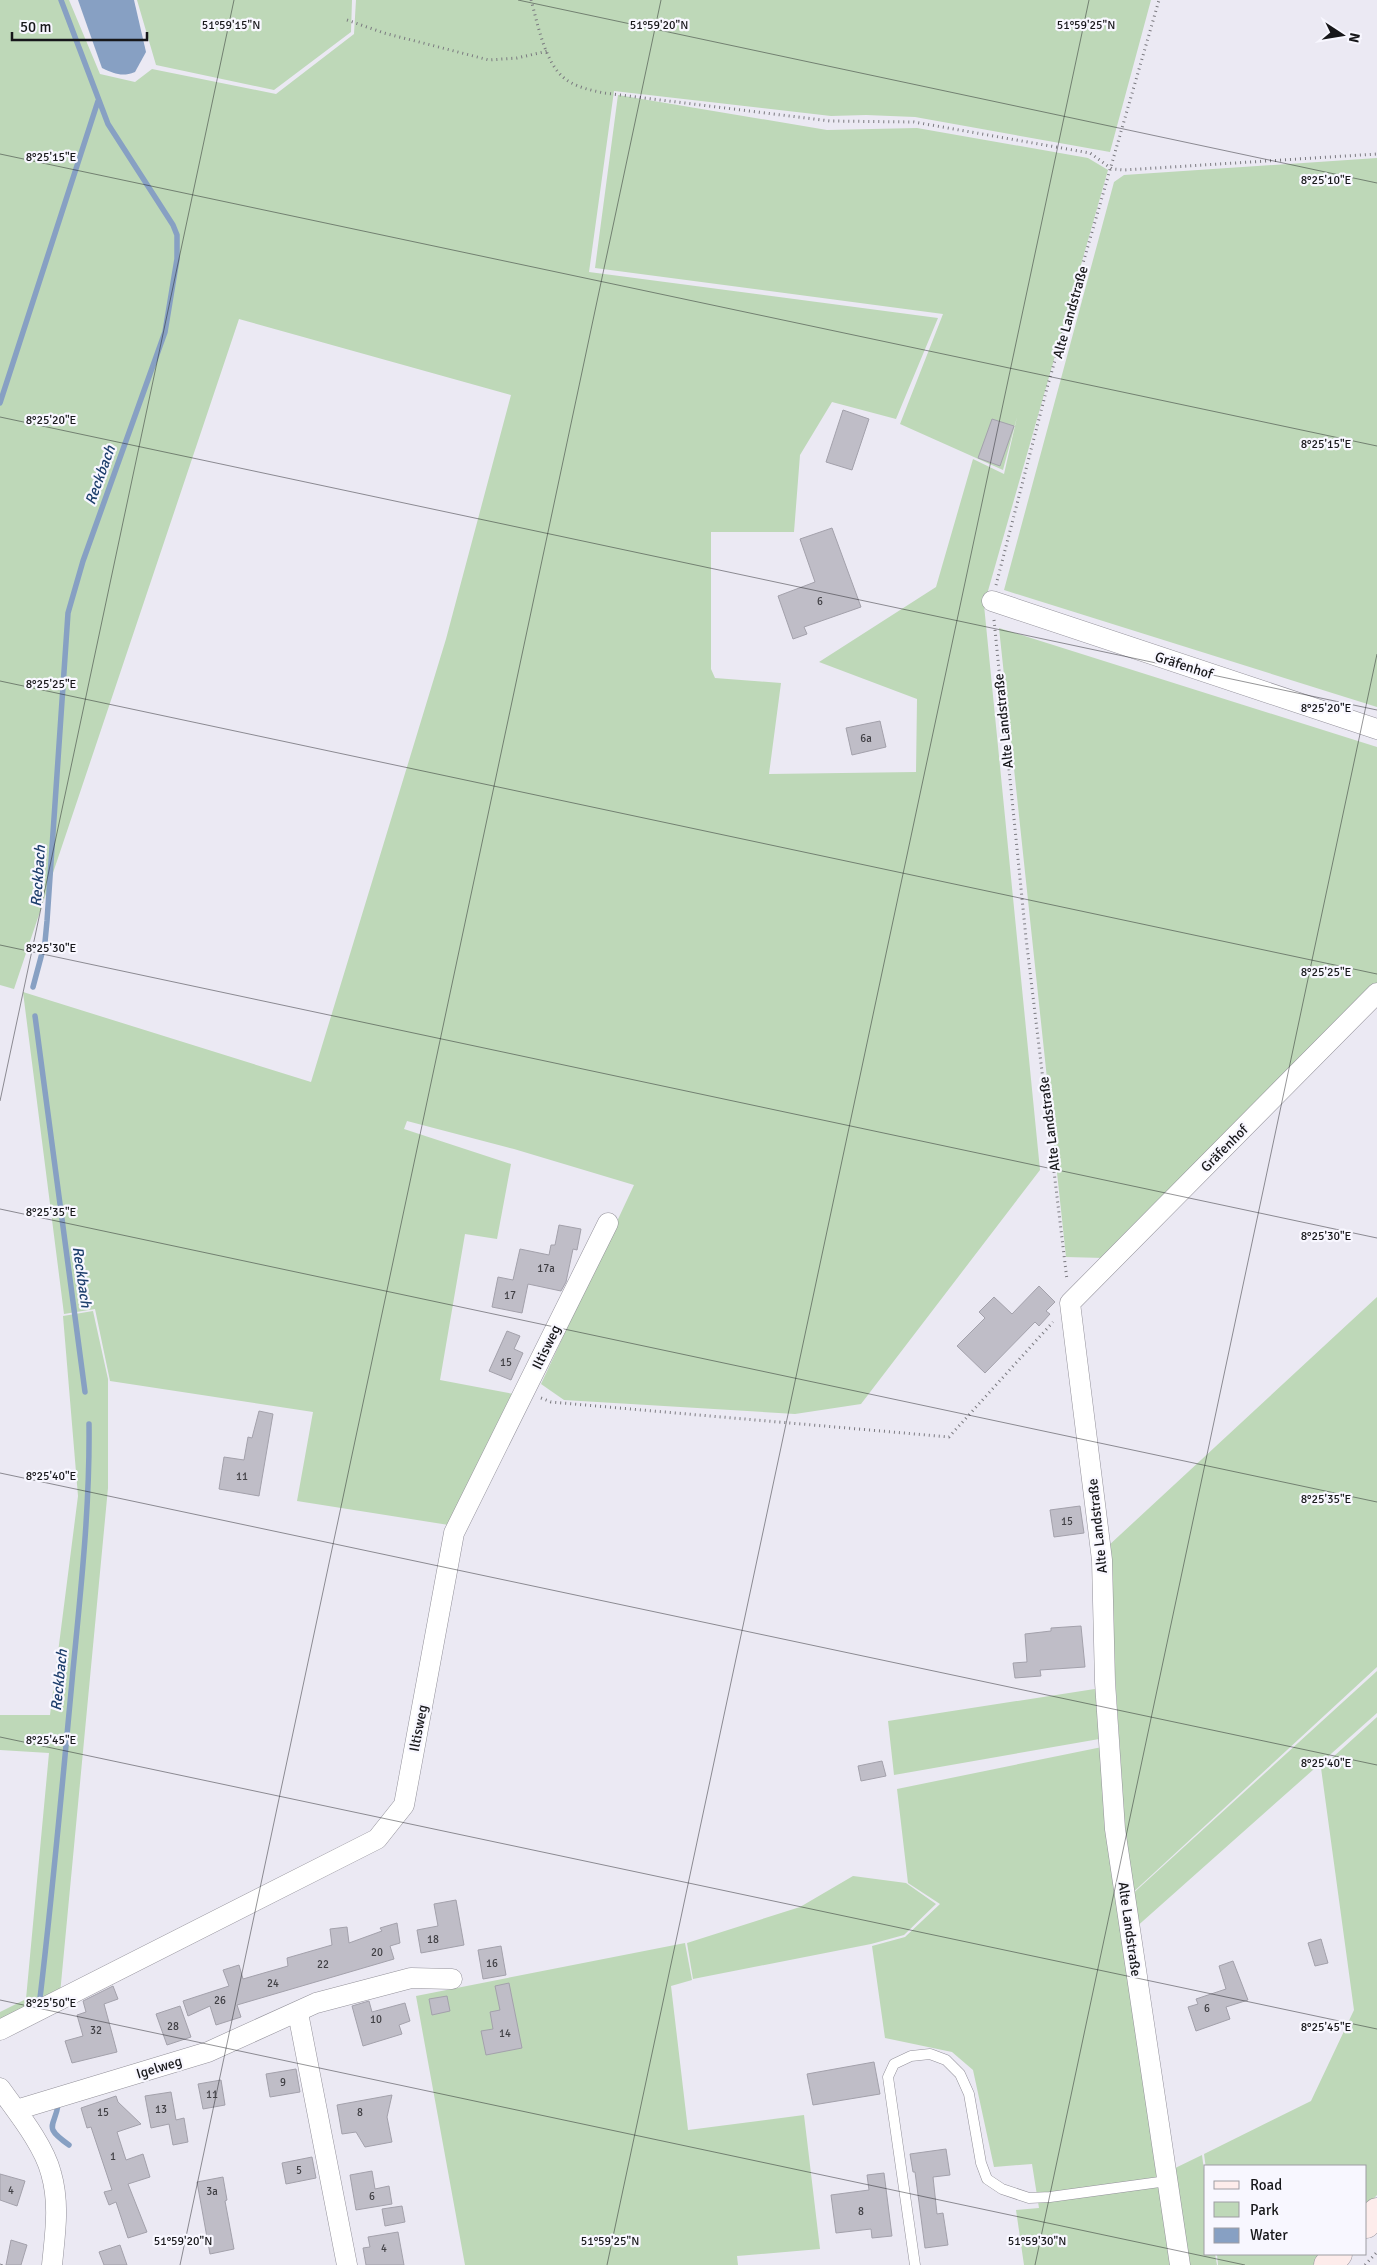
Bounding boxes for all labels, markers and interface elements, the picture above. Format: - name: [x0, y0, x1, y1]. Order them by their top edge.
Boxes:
- scale bar: [12, 10, 148, 42]
- north arrow: [1317, 10, 1367, 60]
- text: 50 m: [20, 18, 51, 36]
- text: 51°59'15"N: [202, 18, 260, 33]
- text: 51°59'20"N: [630, 18, 688, 33]
- text: 51°59'25"N: [1057, 18, 1115, 33]
- text: N: [1345, 31, 1364, 44]
- text: 8°25'15"E: [26, 150, 77, 165]
- text: 8°25'10"E: [1301, 173, 1352, 188]
- street label: Alte Landstraße: [1049, 264, 1092, 360]
- text: 8°25'20"E: [26, 413, 77, 428]
- text: 8°25'15"E: [1301, 437, 1352, 452]
- water label: Reckbach: [81, 442, 119, 507]
- house number: 6: [817, 595, 823, 608]
- street label: Gräfenhof: [1153, 648, 1216, 683]
- street label: Alte Landstraße: [990, 673, 1017, 769]
- text: 8°25'25"E: [26, 677, 77, 692]
- text: 8°25'20"E: [1301, 701, 1352, 716]
- house number: 6a: [860, 732, 872, 745]
- water label: Reckbach: [27, 844, 49, 907]
- text: 8°25'30"E: [26, 941, 77, 956]
- text: 8°25'25"E: [1301, 965, 1352, 980]
- street label: Alte Landstraße: [1035, 1076, 1064, 1172]
- street label: Gräfenhof: [1197, 1120, 1252, 1176]
- text: 8°25'35"E: [26, 1205, 77, 1220]
- text: 8°25'30"E: [1301, 1229, 1352, 1244]
- water label: Reckbach: [69, 1245, 95, 1310]
- house number: 17a: [537, 1262, 555, 1275]
- house number: 17: [504, 1289, 516, 1302]
- street label: Iltisweg: [528, 1322, 564, 1372]
- house number: 15: [500, 1356, 512, 1369]
- text: 8°25'40"E: [26, 1469, 77, 1484]
- house number: 11: [236, 1470, 248, 1483]
- street label: Alte Landstraße: [1084, 1478, 1111, 1574]
- text: 8°25'35"E: [1301, 1492, 1352, 1507]
- house number: 15: [1061, 1515, 1073, 1528]
- water label: Reckbach: [47, 1648, 71, 1712]
- street label: Iltisweg: [406, 1703, 431, 1753]
- text: 8°25'45"E: [26, 1733, 77, 1748]
- text: 8°25'40"E: [1301, 1756, 1352, 1771]
- street label: Alte Landstraße: [1114, 1881, 1145, 1978]
- house number: 18: [427, 1933, 439, 1946]
- house number: 20: [371, 1946, 383, 1959]
- house number: 16: [486, 1957, 498, 1970]
- house number: 22: [317, 1958, 329, 1971]
- house number: 24: [267, 1977, 279, 1990]
- house number: 26: [214, 1994, 226, 2007]
- text: 8°25'50"E: [26, 1996, 77, 2011]
- house number: 6: [1204, 2002, 1210, 2015]
- house number: 10: [370, 2013, 382, 2026]
- house number: 28: [167, 2020, 179, 2033]
- text: 8°25'45"E: [1301, 2020, 1352, 2035]
- house number: 32: [90, 2024, 102, 2037]
- house number: 14: [499, 2027, 511, 2040]
- street label: Igelweg: [134, 2053, 184, 2082]
- house number: 9: [280, 2076, 286, 2089]
- house number: 11: [206, 2088, 218, 2101]
- house number: 13: [155, 2103, 167, 2116]
- house number: 15: [97, 2106, 109, 2119]
- house number: 8: [357, 2106, 363, 2119]
- house number: 1: [110, 2150, 116, 2163]
- house number: 5: [296, 2164, 302, 2177]
- legend: [1204, 2165, 1367, 2255]
- text: Road: [1250, 2176, 1282, 2194]
- house number: 4: [8, 2184, 14, 2197]
- house number: 3a: [206, 2185, 218, 2198]
- house number: 6: [369, 2190, 375, 2203]
- text: Park: [1250, 2201, 1279, 2219]
- house number: 8: [858, 2205, 864, 2218]
- text: Water: [1250, 2226, 1288, 2244]
- text: 51°59'20"N: [154, 2234, 212, 2249]
- text: 51°59'25"N: [581, 2234, 639, 2249]
- text: 51°59'30"N: [1008, 2234, 1066, 2249]
- house number: 4: [381, 2242, 387, 2255]

